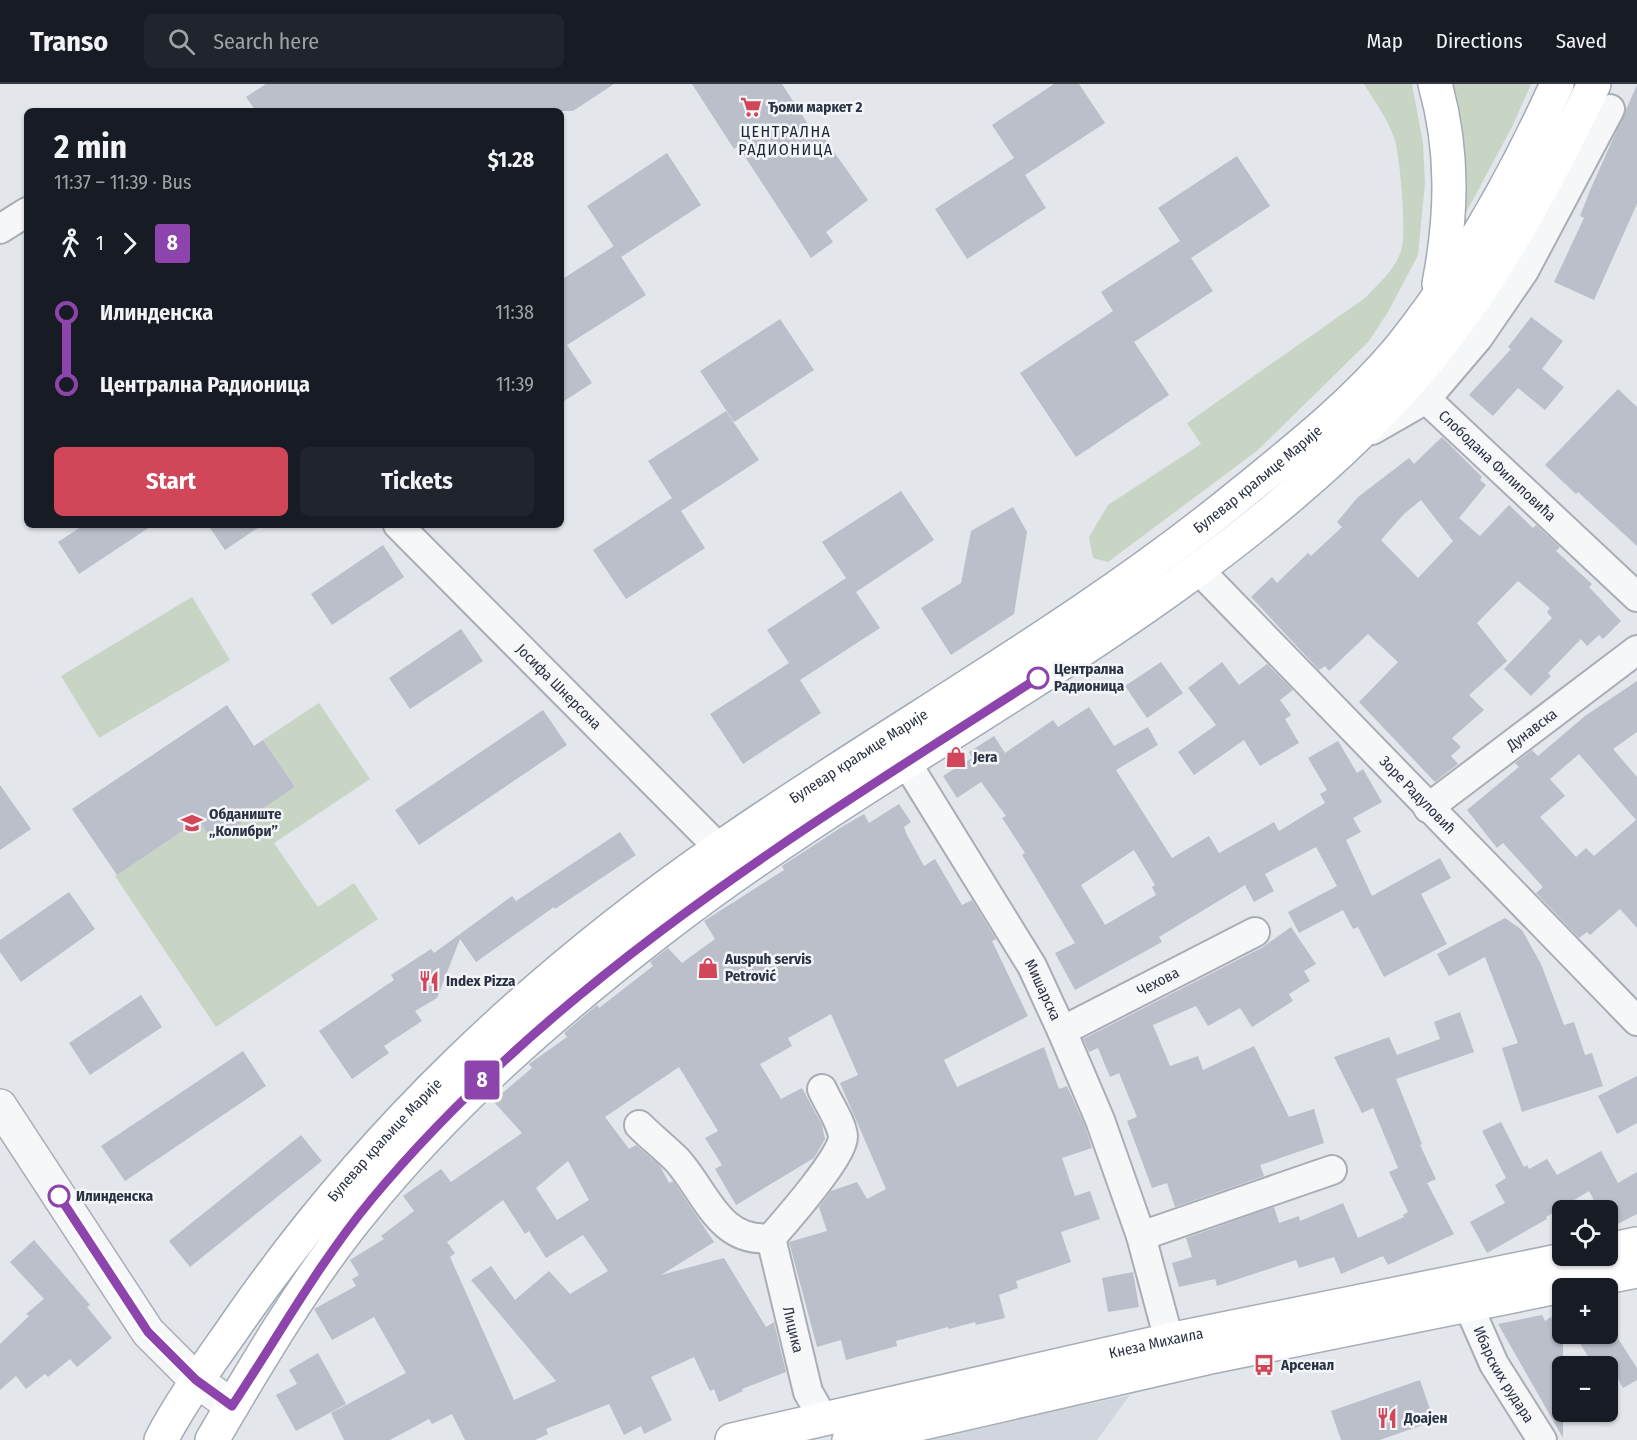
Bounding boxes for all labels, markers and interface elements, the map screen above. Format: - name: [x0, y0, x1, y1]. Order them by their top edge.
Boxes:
- search box: [144, 14, 564, 68]
- text: Transo: [30, 25, 108, 58]
- icon: search: [165, 25, 198, 58]
- text: Search here: [213, 28, 319, 55]
- text: Map: [1366, 28, 1403, 54]
- text: Directions: [1436, 28, 1523, 54]
- text: Saved: [1556, 28, 1607, 54]
- supermarket icon: Ђоми маркет 2: [739, 95, 763, 119]
- place label: Ђоми маркет 2: [768, 98, 863, 116]
- district label: ЦЕНТРАЛНА РАДИОНИЦА: [738, 122, 834, 159]
- text: 2 min: [54, 127, 127, 167]
- text: $1.28: [488, 146, 534, 173]
- text: 11:37 – 11:39 · Bus: [54, 170, 191, 194]
- icon: walk: [54, 227, 87, 260]
- icon: forward: [113, 227, 146, 260]
- text: 8: [167, 230, 178, 256]
- text: 1: [96, 231, 104, 255]
- text: Илинденска: [100, 299, 213, 326]
- text: 11:38: [495, 300, 534, 324]
- text: Централна Радионица: [100, 371, 310, 398]
- text: 11:39: [496, 372, 534, 396]
- street label: Слободана Филиповића: [1435, 407, 1560, 525]
- street label: Булевар краљице Марије: [1190, 422, 1326, 537]
- button: Start: [54, 447, 288, 516]
- button: Tickets: [300, 447, 534, 516]
- street label: Јосифа Шнерсона: [512, 640, 605, 733]
- place label: Централна Радионица: [1054, 660, 1125, 695]
- marker: Централна Радионица: [1027, 667, 1049, 689]
- street label: Булевар краљице Марије: [786, 705, 931, 807]
- street label: Дунавска: [1502, 705, 1560, 755]
- shop icon: Jera: [944, 745, 968, 769]
- place label: Jera: [972, 748, 998, 766]
- street label: Зоре Радуловић: [1376, 752, 1459, 838]
- place label: Обданиште „Колибри”: [209, 805, 282, 840]
- school or university icon: Обданиште „Колибри”: [180, 811, 204, 835]
- place label: Auspuh servis Petrović: [724, 950, 812, 985]
- shop icon: Auspuh servis Petrović: [696, 956, 720, 980]
- street label: Мишарска: [1021, 956, 1065, 1023]
- street label: Чехова: [1134, 964, 1182, 1000]
- restaurant icon: Index Pizza: [417, 969, 441, 993]
- place label: Index Pizza: [446, 972, 516, 990]
- line badge: 8: [462, 1060, 502, 1100]
- text: 8: [476, 1067, 488, 1093]
- street label: Булевар краљице Марије: [324, 1075, 446, 1205]
- marker: Илинденска: [48, 1185, 70, 1207]
- place label: Илинденска: [76, 1187, 154, 1205]
- map controls: [1552, 1200, 1618, 1422]
- button: locate: [1552, 1200, 1618, 1266]
- button: +: [1552, 1278, 1618, 1344]
- street label: Лицика: [779, 1305, 807, 1355]
- street label: Ибарских рудара: [1470, 1323, 1538, 1426]
- street label: Кнеза Михаила: [1107, 1324, 1205, 1362]
- bus stop icon: Арсенал: [1252, 1353, 1276, 1377]
- place label: Арсенал: [1280, 1356, 1334, 1374]
- button: −: [1552, 1356, 1618, 1422]
- restaurant icon: Доајен: [1375, 1406, 1399, 1430]
- place label: Доајен: [1403, 1409, 1447, 1427]

